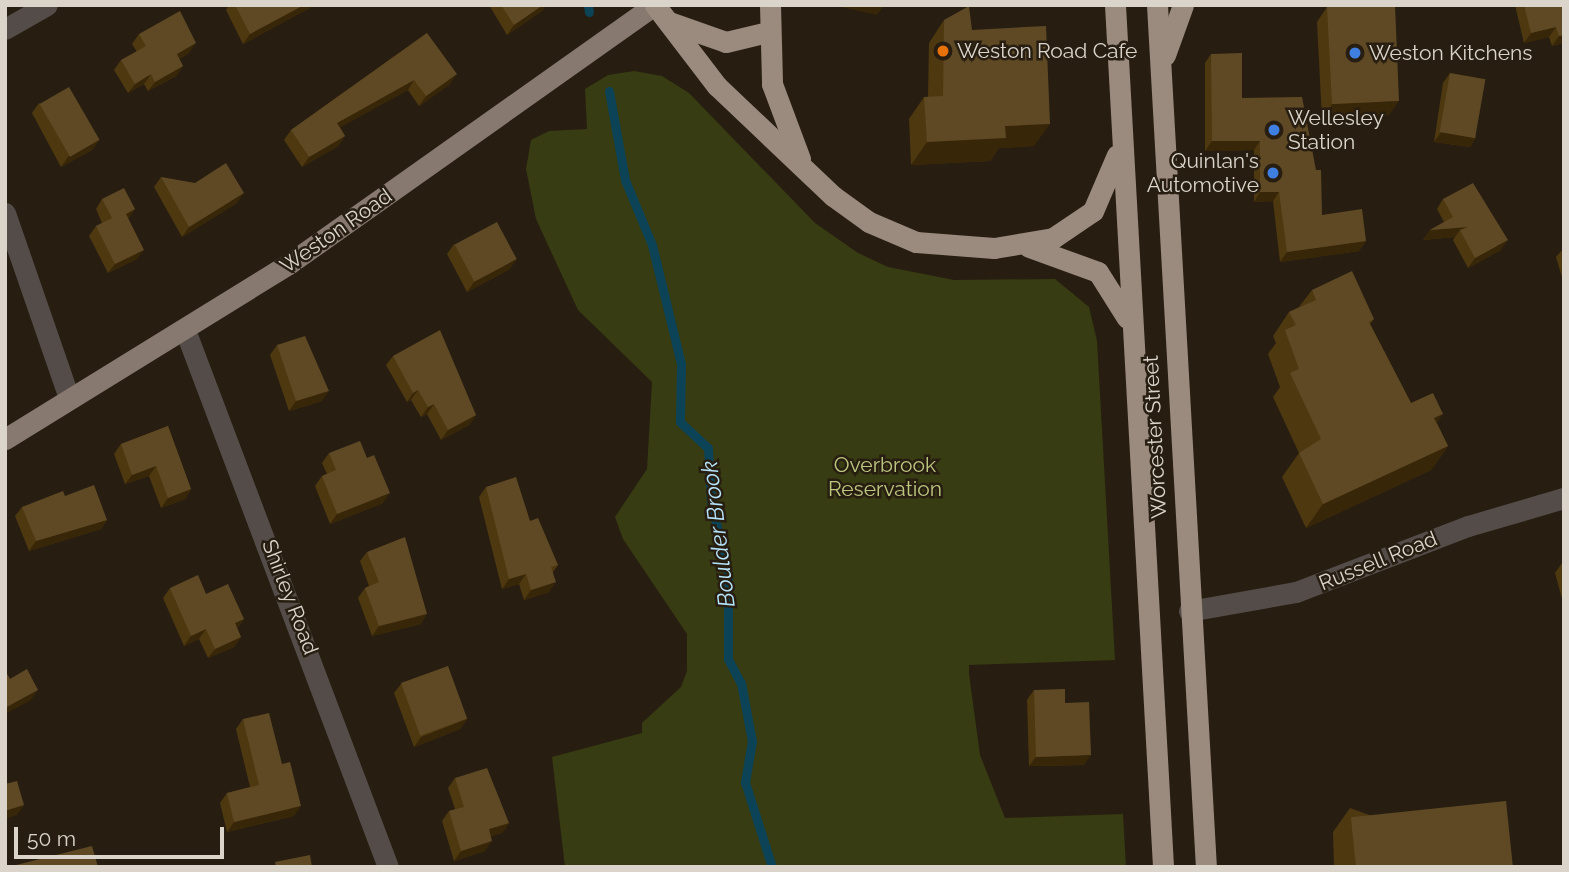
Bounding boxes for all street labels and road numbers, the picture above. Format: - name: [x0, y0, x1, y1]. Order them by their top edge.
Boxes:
- street label: Weston Road: [275, 183, 397, 279]
- street label: Worcester Street: [1138, 354, 1172, 520]
- street label: Russell Road: [1315, 526, 1441, 596]
- street label: Shirley Road: [256, 536, 324, 658]

